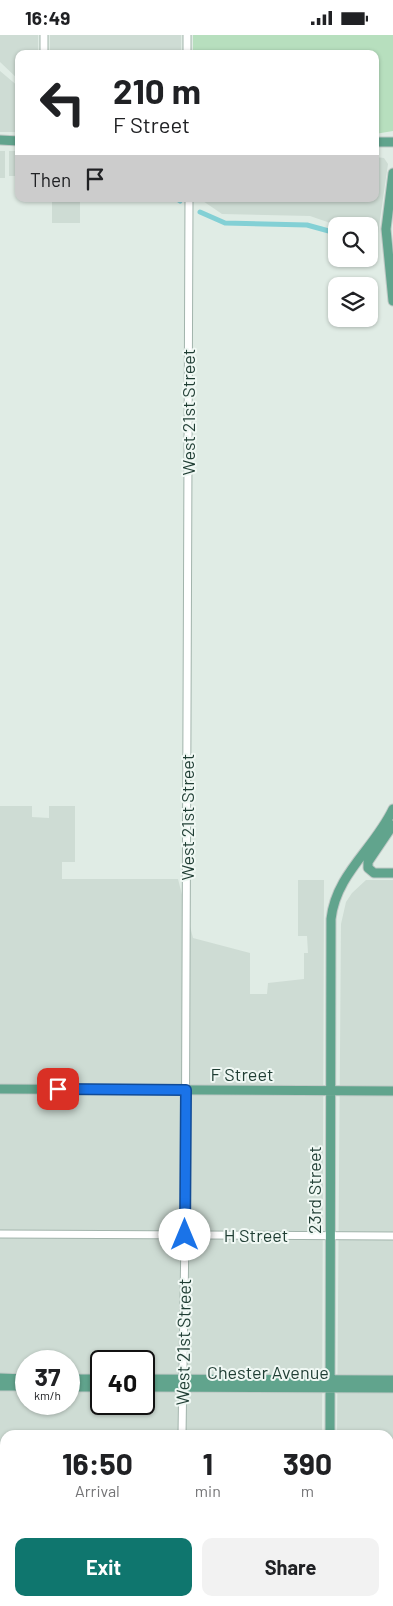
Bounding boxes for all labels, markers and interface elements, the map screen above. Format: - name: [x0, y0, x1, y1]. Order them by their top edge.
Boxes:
- text: 16:49: [25, 6, 70, 29]
- text: 210 m: [113, 69, 201, 111]
- icon: left: [30, 70, 95, 135]
- text: F Street: [113, 111, 190, 137]
- icon: arrive: [81, 165, 109, 193]
- text: Then: [30, 168, 71, 191]
- map controls: [328, 217, 378, 327]
- button: search: [328, 217, 378, 267]
- button: layers: [328, 277, 378, 327]
- street label: West 21st Street: [177, 349, 199, 475]
- street label: West 21st Street: [176, 754, 198, 880]
- street label: F Street: [211, 1063, 273, 1085]
- pin: [37, 1068, 79, 1110]
- icon: arrive: [44, 1075, 72, 1103]
- street label: 23rd Street: [303, 1146, 325, 1234]
- position arrow: [158, 1208, 210, 1260]
- street label: H Street: [224, 1224, 288, 1246]
- street label: West 21st Street: [171, 1278, 195, 1406]
- speed limit sign: 40: [90, 1350, 155, 1415]
- text: 37: [35, 1361, 60, 1391]
- street label: Chester Avenue: [207, 1361, 329, 1383]
- text: km/h: [34, 1388, 61, 1402]
- text: 16:50: [62, 1445, 133, 1481]
- text: 1: [203, 1445, 213, 1481]
- text: 390: [283, 1445, 332, 1481]
- text: Arrival: [75, 1481, 120, 1500]
- text: min: [195, 1481, 221, 1500]
- text: m: [301, 1481, 314, 1500]
- button: Exit: [15, 1538, 192, 1596]
- button: Share: [202, 1538, 379, 1596]

